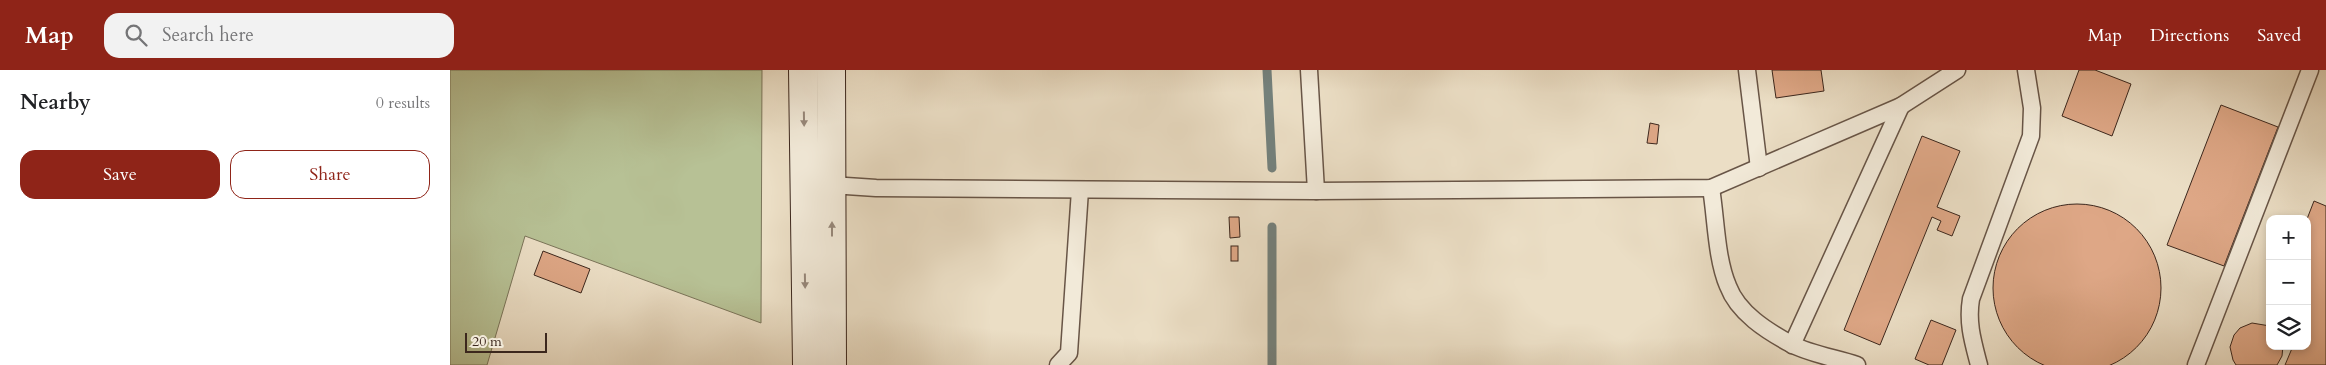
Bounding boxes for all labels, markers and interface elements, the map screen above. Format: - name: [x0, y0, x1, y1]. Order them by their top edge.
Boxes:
- search box: [104, 13, 454, 58]
- text: Map: [25, 19, 74, 52]
- icon: search: [122, 21, 150, 49]
- text: Search here: [162, 22, 254, 48]
- text: Map: [2088, 23, 2122, 48]
- text: Directions: [2150, 23, 2229, 48]
- text: Saved: [2257, 23, 2301, 48]
- text: Nearby: [20, 88, 91, 117]
- text: 0 results: [376, 92, 430, 114]
- one-way arrow: [800, 111, 808, 127]
- button: Save: [20, 150, 220, 199]
- button: Share: [230, 150, 430, 199]
- map controls: [2266, 215, 2311, 350]
- button: +: [2266, 215, 2311, 260]
- one-way arrow: [828, 221, 836, 237]
- button: −: [2266, 260, 2311, 305]
- one-way arrow: [802, 273, 810, 289]
- button: layers: [2266, 305, 2311, 350]
- scale bar: [465, 330, 548, 353]
- text: 20 m: [472, 332, 502, 351]

